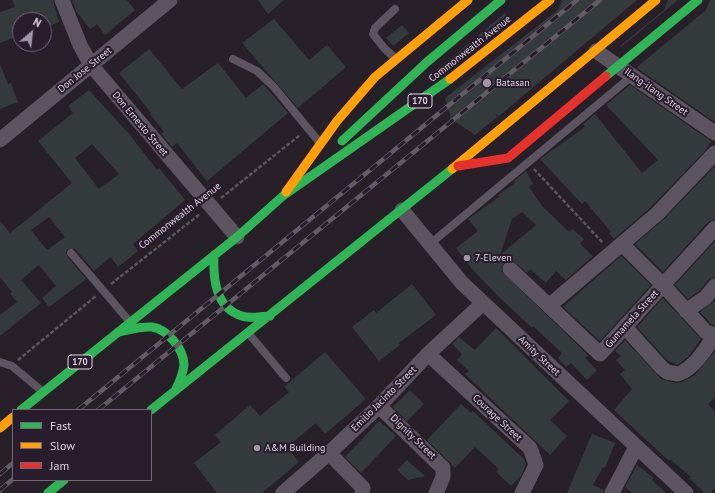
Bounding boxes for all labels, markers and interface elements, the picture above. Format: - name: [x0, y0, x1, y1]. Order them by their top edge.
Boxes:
- north arrow: [12, 12, 52, 52]
- street label: Commonwealth Avenue: [427, 13, 513, 85]
- text: N: [31, 14, 44, 30]
- street label: Don Jose Street: [56, 45, 114, 95]
- street label: Ilang-ilang Street: [622, 66, 690, 118]
- marker: Batasan: [481, 77, 493, 89]
- place label: Batasan: [496, 77, 530, 89]
- street label: Don Ernesto Street: [110, 89, 170, 159]
- road number: 170: [408, 94, 432, 108]
- street label: Commonwealth Avenue: [137, 180, 223, 252]
- place label: 7-Eleven: [475, 252, 512, 264]
- marker: 7-Eleven: [462, 253, 472, 263]
- street label: Gumamela Street: [603, 288, 661, 350]
- street label: Amity Street: [516, 334, 562, 378]
- road number: 170: [68, 355, 92, 369]
- street label: Emilio Jacinto Street: [349, 364, 419, 434]
- street label: Courage Street: [470, 392, 524, 444]
- legend: [12, 409, 152, 481]
- street label: Dignity Street: [388, 412, 438, 462]
- text: Fast: [50, 418, 71, 433]
- text: Slow: [50, 438, 75, 453]
- place label: A&M Building: [265, 442, 325, 454]
- marker: A&M Building: [252, 443, 262, 453]
- text: Jam: [50, 458, 69, 473]

